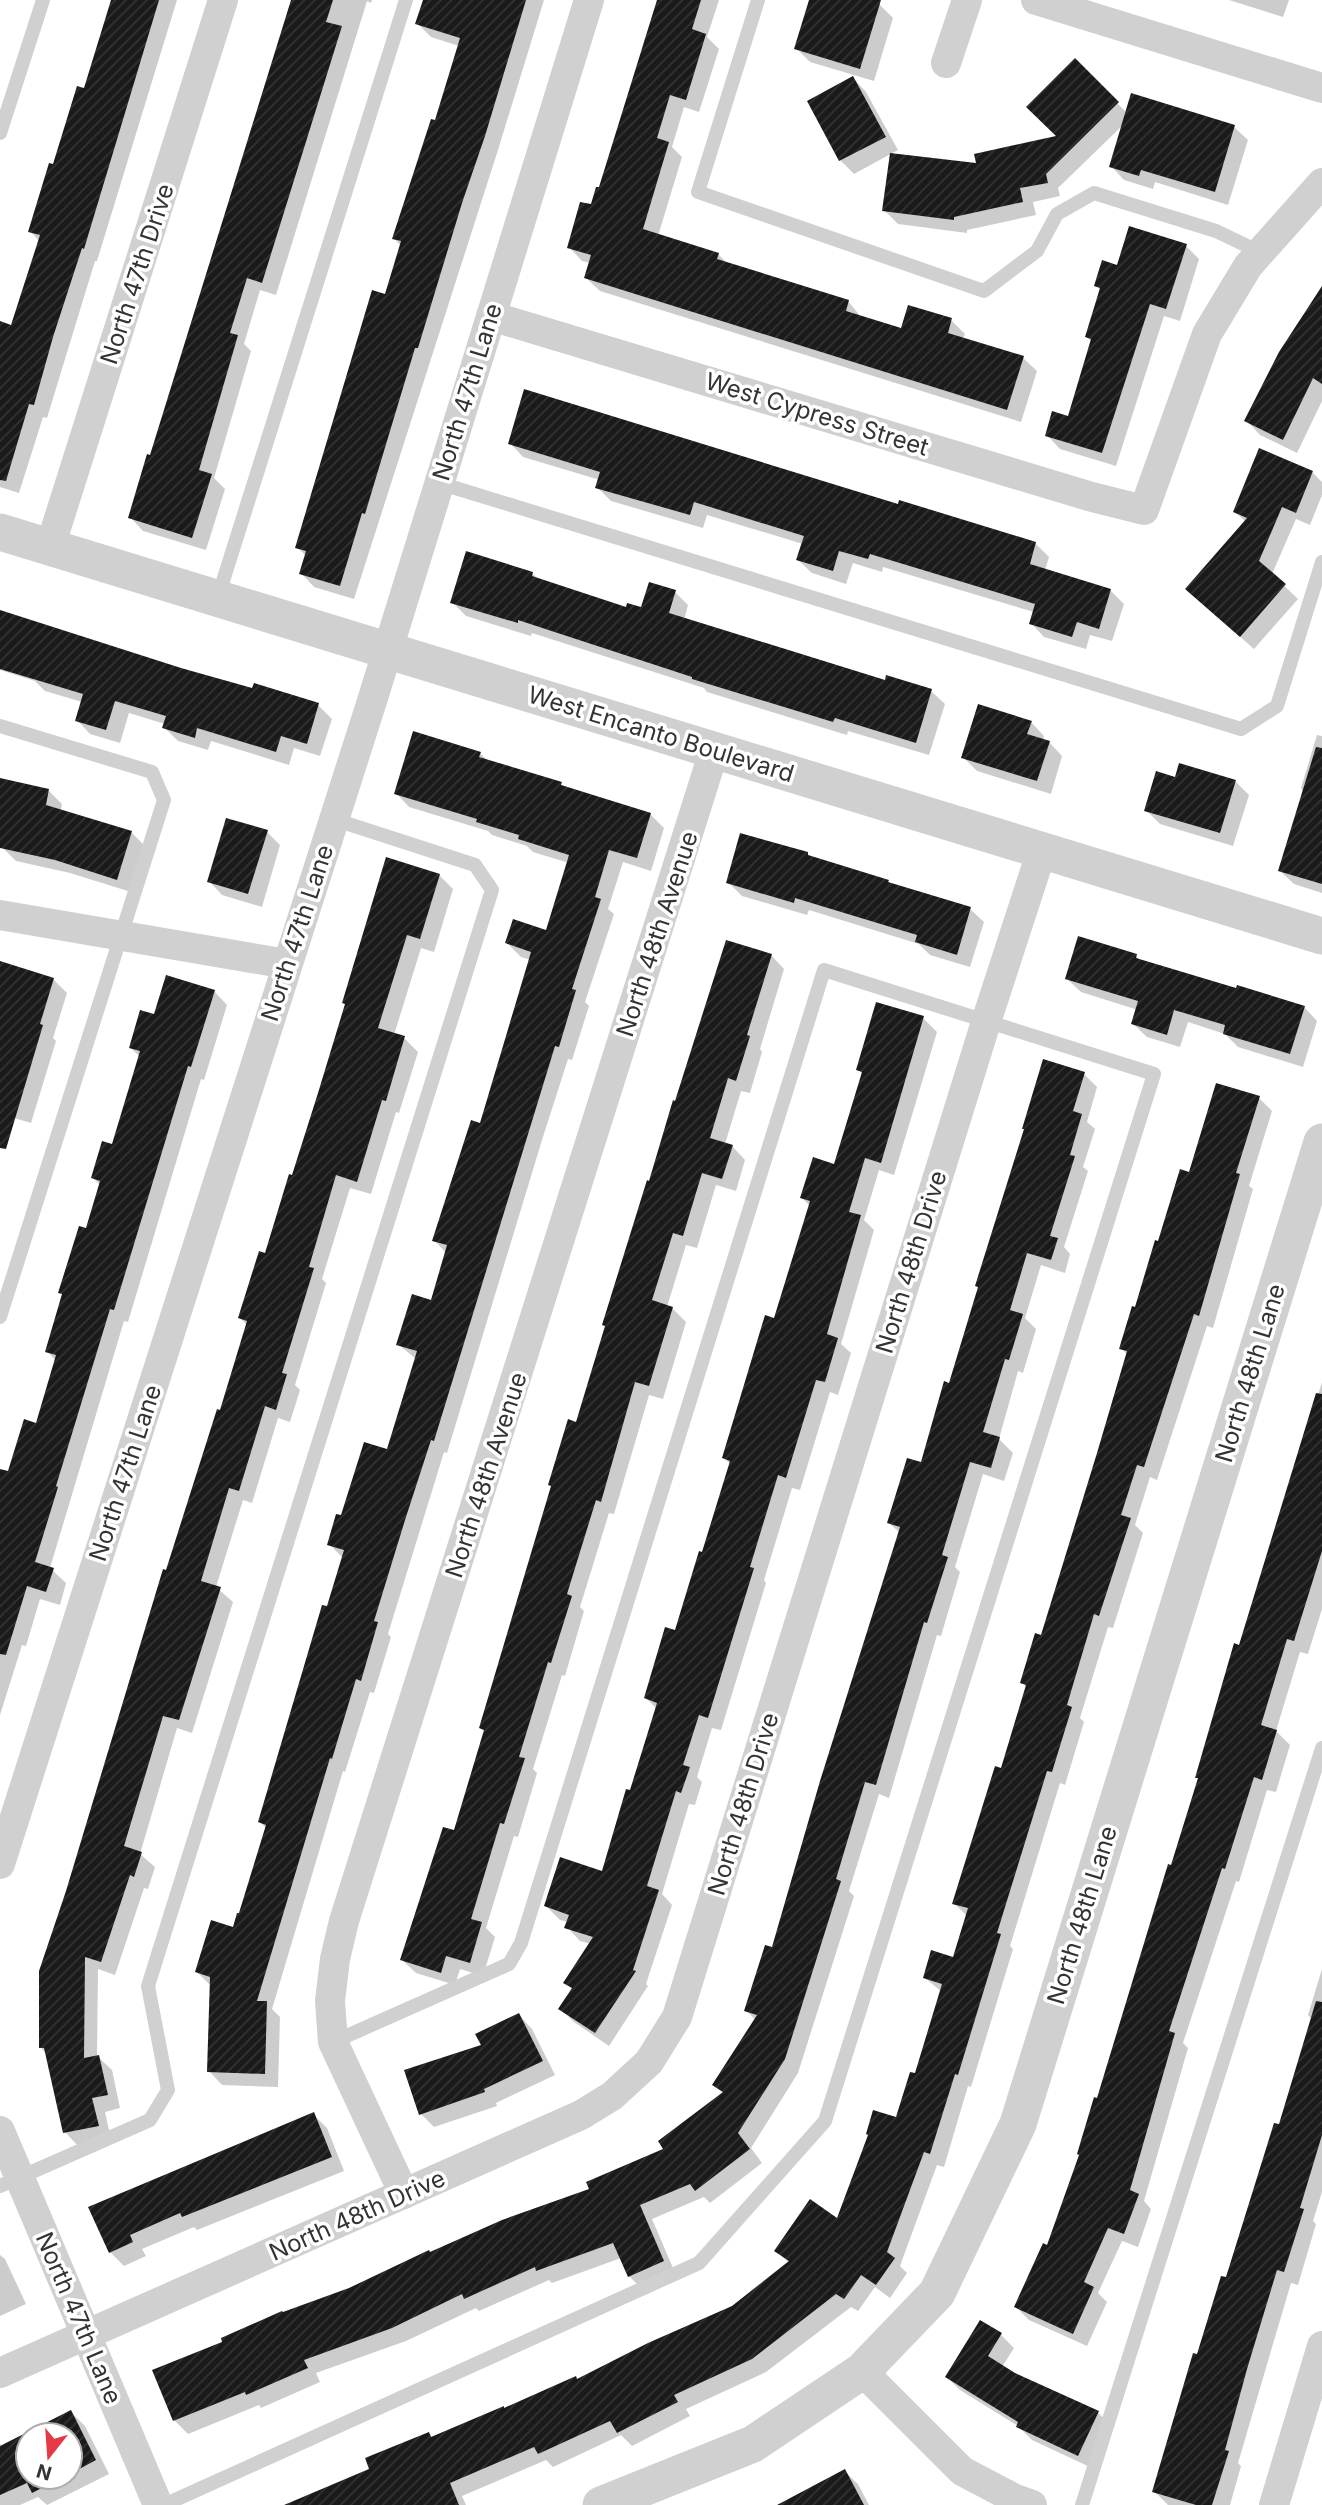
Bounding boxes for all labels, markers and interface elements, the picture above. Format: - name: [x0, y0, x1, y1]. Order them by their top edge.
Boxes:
- street label: North 47th Drive: [94, 180, 180, 368]
- street label: North 47th Lane: [426, 300, 508, 484]
- street label: West Cypress Street: [702, 366, 932, 462]
- street label: West Encanto Boulevard: [525, 680, 797, 788]
- street label: North 48th Avenue: [610, 828, 704, 1040]
- street label: North 47th Lane: [255, 841, 339, 1025]
- street label: North 48th Drive: [869, 1167, 953, 1357]
- street label: North 48th Lane: [1209, 1280, 1291, 1466]
- street label: North 48th Avenue: [439, 1369, 533, 1581]
- street label: North 47th Lane: [83, 1381, 167, 1565]
- street label: North 48th Drive: [701, 1709, 785, 1899]
- street label: North 48th Lane: [1041, 1822, 1123, 2008]
- street label: North 48th Drive: [265, 2163, 449, 2267]
- street label: North 47th Lane: [30, 2228, 128, 2408]
- north arrow: [14, 2421, 84, 2491]
- text: N: [34, 2459, 54, 2485]

